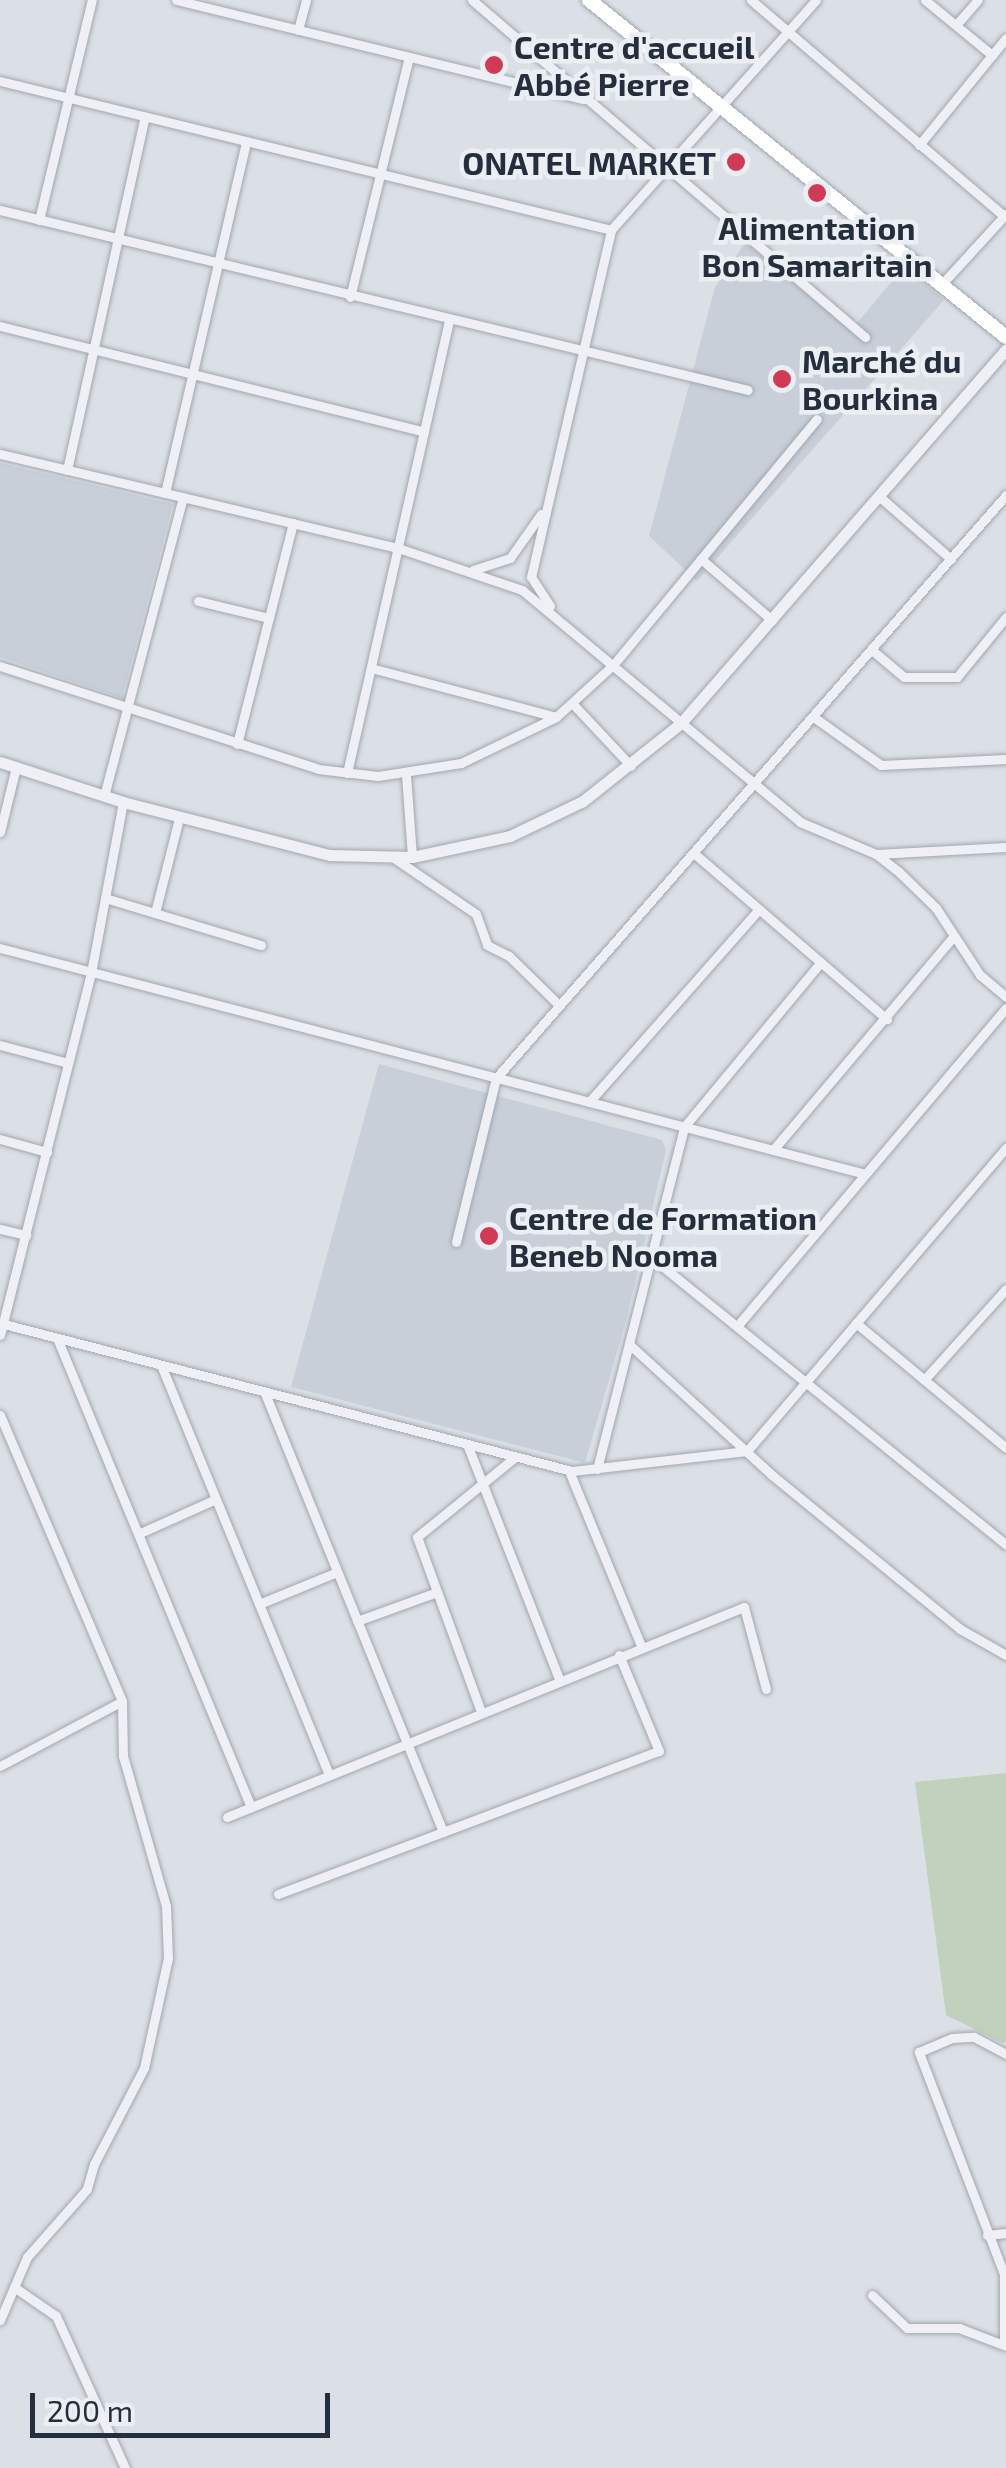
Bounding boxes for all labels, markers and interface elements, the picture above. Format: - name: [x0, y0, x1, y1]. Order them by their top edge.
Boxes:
- place label: Centre d'accueil Abbé Pierre: [514, 28, 754, 103]
- marker: Centre d'accueil Abbé Pierre: [483, 54, 505, 76]
- place label: ONATEL MARKET: [461, 143, 716, 181]
- marker: ONATEL MARKET: [725, 151, 747, 173]
- marker: Alimentation Bon Samaritain: [806, 182, 828, 204]
- place label: Alimentation Bon Samaritain: [702, 209, 932, 284]
- place label: Marché du Bourkina: [802, 342, 961, 417]
- marker: Marché du Bourkina: [771, 368, 793, 390]
- place label: Centre de Formation Beneb Nooma: [509, 1199, 817, 1274]
- marker: Centre de Formation Beneb Nooma: [478, 1225, 500, 1247]
- scale bar: [35, 2373, 335, 2435]
- text: 200 m: [47, 2392, 133, 2428]

